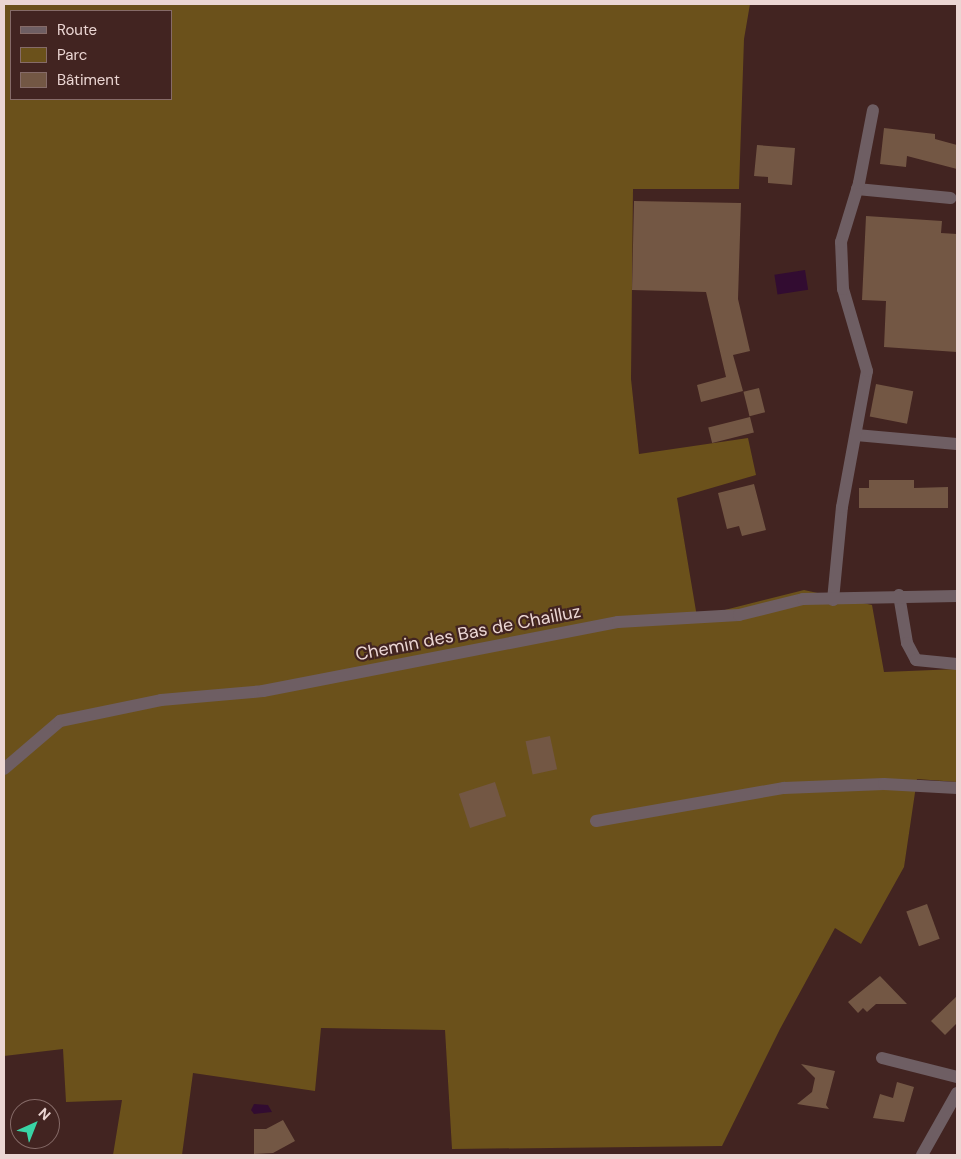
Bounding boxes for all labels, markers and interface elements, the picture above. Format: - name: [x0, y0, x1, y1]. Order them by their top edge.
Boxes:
- legend: [10, 10, 172, 100]
- text: Route: [57, 20, 97, 40]
- text: Parc: [57, 45, 87, 65]
- text: Bâtiment: [57, 70, 120, 90]
- street label: Chemin des Bas de Chailluz: [354, 601, 582, 665]
- north arrow: [10, 1099, 60, 1149]
- text: N: [35, 1104, 55, 1124]

